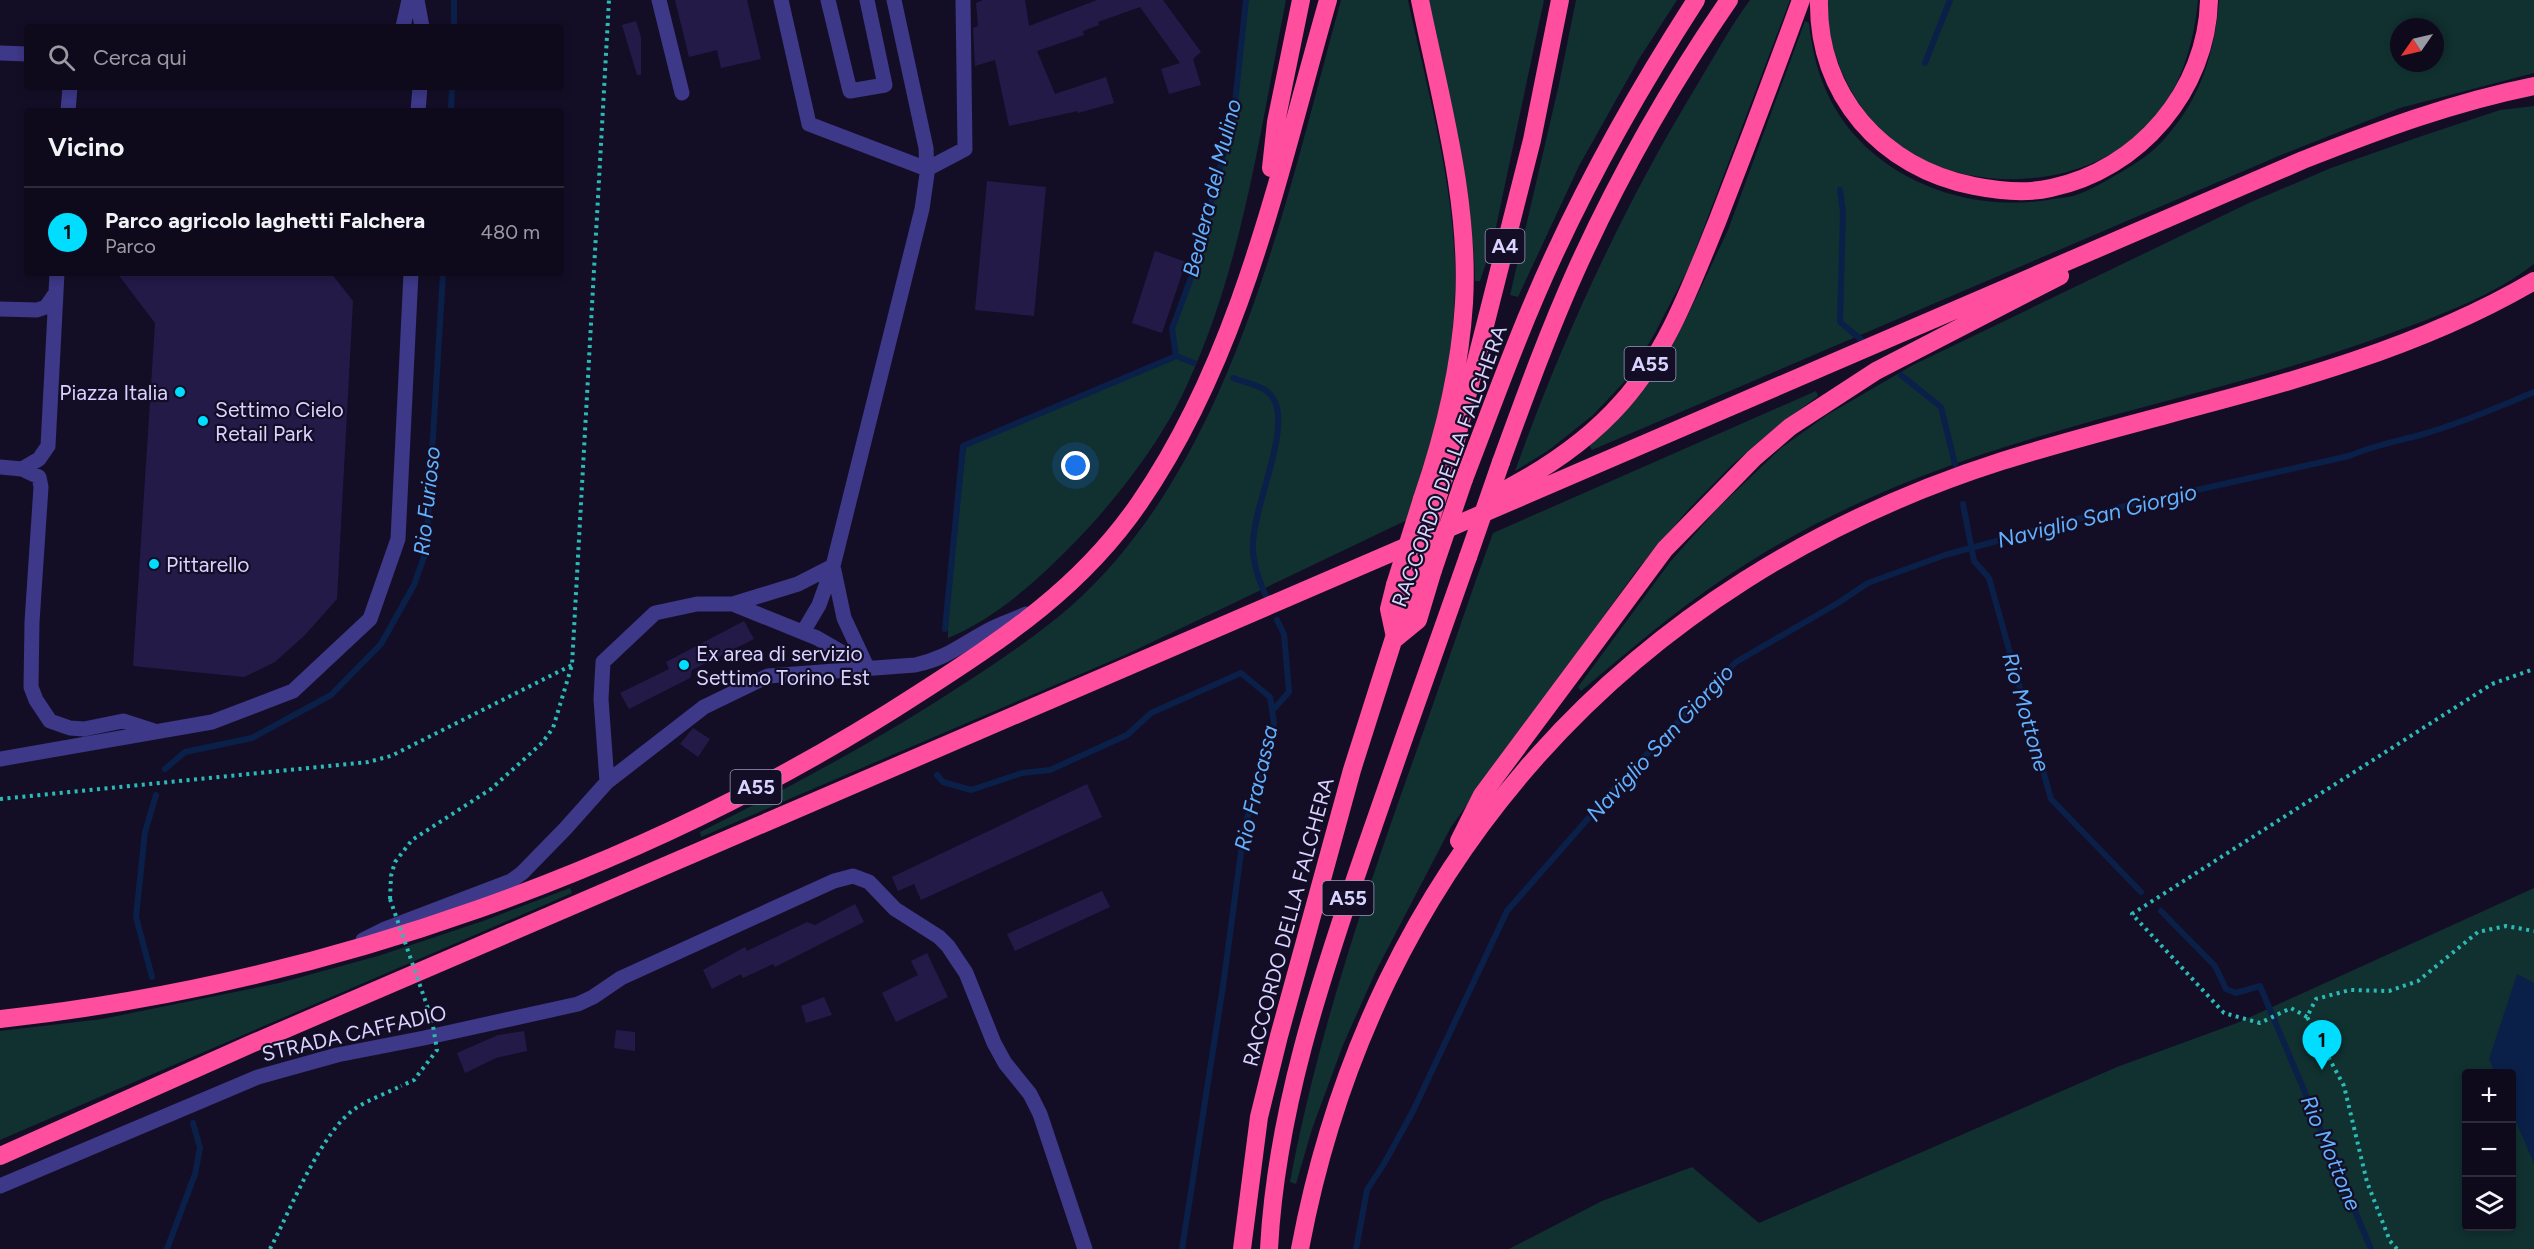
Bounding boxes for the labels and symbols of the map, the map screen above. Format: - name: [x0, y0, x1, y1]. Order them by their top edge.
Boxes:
- north arrow: [2390, 18, 2444, 72]
- water label: Bealera del Mulino: [1177, 96, 1247, 280]
- road number: A4: [1486, 229, 1524, 263]
- street label: RACCORDO DELLA FALCHERA: [1386, 322, 1512, 610]
- road number: A55: [1624, 347, 1676, 381]
- place label: Piazza Italia: [59, 380, 168, 405]
- marker: Piazza Italia: [173, 385, 187, 399]
- place label: Settimo Cielo Retail Park: [215, 397, 344, 446]
- marker: Settimo Cielo Retail Park: [196, 414, 210, 428]
- water label: Rio Furioso: [408, 445, 446, 557]
- your location: [1061, 451, 1090, 480]
- water label: Naviglio San Giorgio: [1994, 478, 2200, 554]
- place label: Pittarello: [166, 552, 250, 577]
- marker: Pittarello: [147, 557, 161, 571]
- place label: Ex area di servizio Settimo Torino Est: [696, 641, 870, 690]
- water label: Rio Mottone: [1996, 649, 2056, 775]
- marker: Ex area di servizio Settimo Torino Est: [677, 658, 691, 672]
- water label: Naviglio San Giorgio: [1580, 659, 1740, 827]
- water label: Rio Fracassa: [1228, 723, 1284, 853]
- road number: A55: [730, 770, 782, 804]
- street label: RACCORDO DELLA FALCHERA: [1237, 775, 1339, 1069]
- road number: A55: [1322, 881, 1374, 915]
- street label: STRADA CAFFADIO: [259, 1000, 449, 1066]
- pin: 1: [2302, 1020, 2342, 1070]
- water label: Rio Mottone: [2295, 1091, 2367, 1215]

